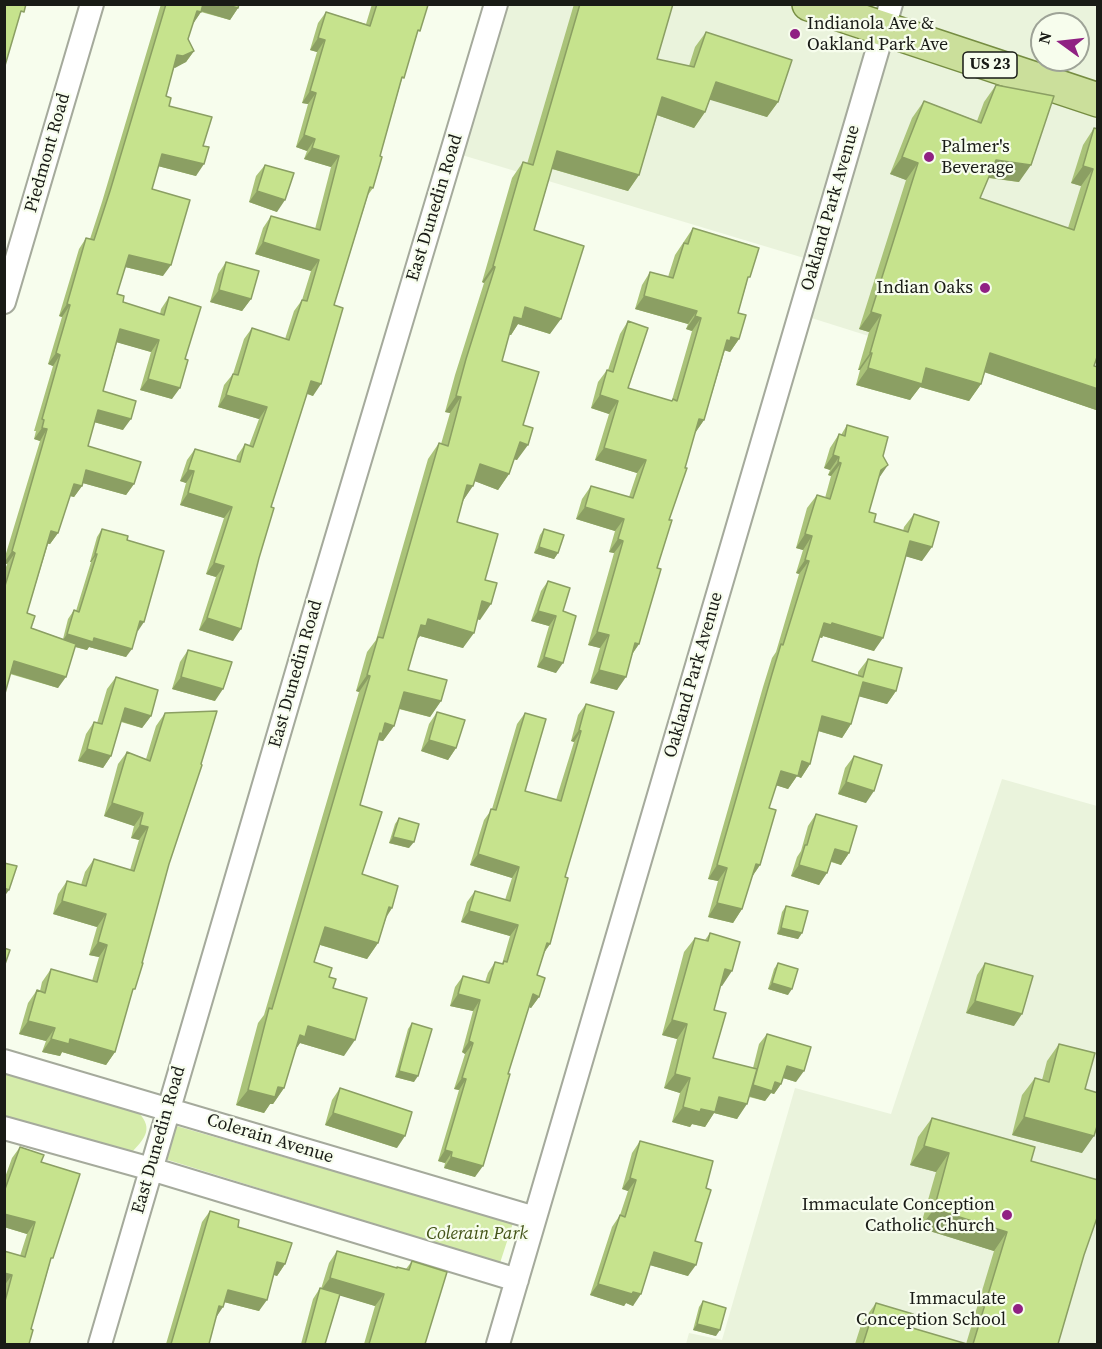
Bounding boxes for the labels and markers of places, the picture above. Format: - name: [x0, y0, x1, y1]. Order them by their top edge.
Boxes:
- place label: Indianola Ave & Oakland Park Ave: [807, 13, 948, 56]
- marker: Indianola Ave & Oakland Park Ave: [788, 27, 802, 41]
- place label: Palmer's Beverage: [941, 136, 1014, 178]
- marker: Palmer's Beverage: [922, 150, 936, 164]
- place label: Indian Oaks: [876, 277, 973, 299]
- marker: Indian Oaks: [978, 281, 992, 295]
- place label: Immaculate Conception Catholic Church: [802, 1194, 995, 1236]
- marker: Immaculate Conception Catholic Church: [1000, 1208, 1014, 1222]
- place label: Immaculate Conception School: [856, 1288, 1006, 1330]
- marker: Immaculate Conception School: [1011, 1302, 1025, 1316]

